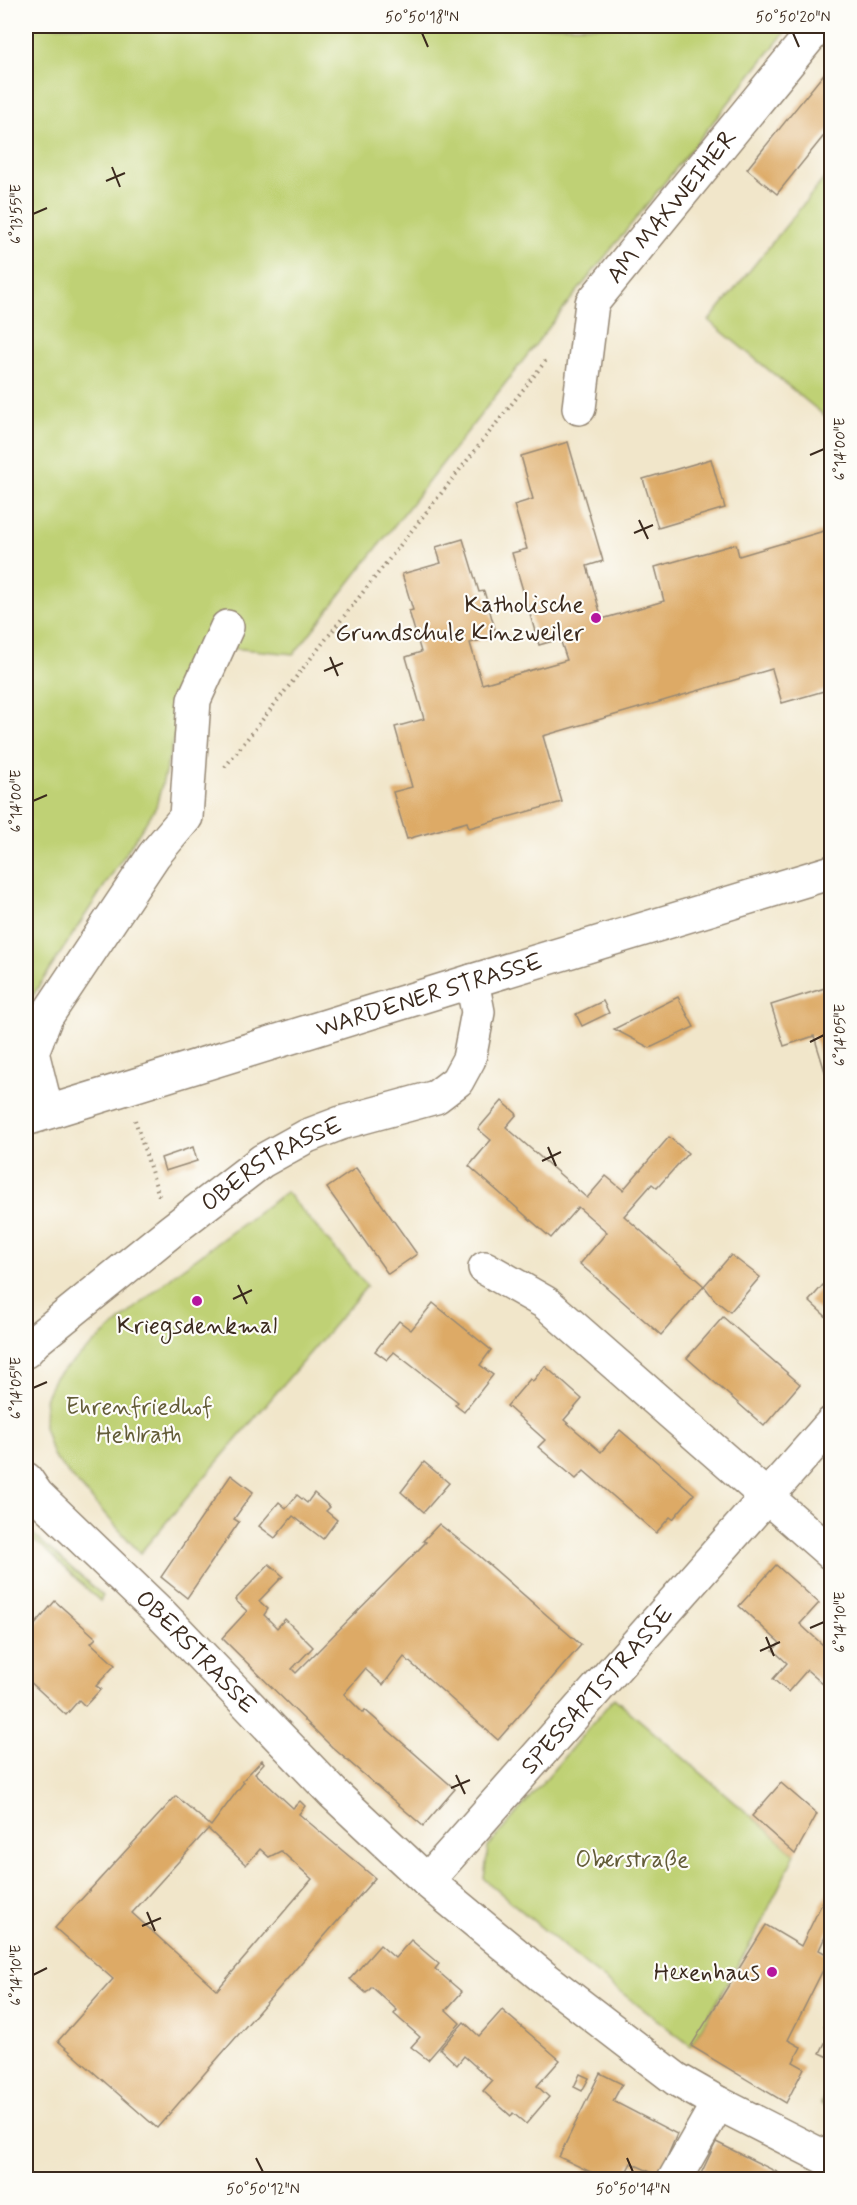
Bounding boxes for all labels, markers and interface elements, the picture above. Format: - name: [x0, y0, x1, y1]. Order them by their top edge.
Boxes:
- text: 50°50'18"N: [385, 8, 459, 28]
- text: 50°50'20"N: [756, 8, 830, 28]
- street label: AM MAXWEIHER: [600, 123, 745, 290]
- text: 6°13'55"E: [7, 184, 27, 244]
- text: 6°14'00"E: [831, 417, 851, 480]
- place label: Katholische Grundschule Kinzweiler: [335, 590, 584, 649]
- marker: Katholische Grundschule Kinzweiler: [589, 611, 603, 625]
- text: 6°14'00"E: [7, 769, 27, 832]
- street label: WARDENER STRASSE: [313, 947, 546, 1045]
- text: 6°14'05"E: [831, 1004, 851, 1066]
- street label: OBERSTRASSE: [195, 1110, 347, 1219]
- marker: Kriegsdenkmal: [190, 1294, 204, 1308]
- place label: Kriegsdenkmal: [117, 1311, 277, 1344]
- text: 6°14'05"E: [7, 1357, 27, 1419]
- park label: Ehrenfriedhof Hehlrath: [66, 1392, 213, 1451]
- street label: OBERSTRASSE: [128, 1584, 263, 1721]
- text: 6°14'10"E: [831, 1591, 851, 1653]
- street label: SPESSARTSTRASSE: [515, 1599, 681, 1781]
- park label: Oberstraße: [575, 1845, 689, 1876]
- text: 6°14'10"E: [7, 1944, 27, 2006]
- place label: Hexenhaus: [654, 1958, 760, 1989]
- marker: Hexenhaus: [765, 1965, 779, 1979]
- text: 50°50'12"N: [226, 2180, 300, 2200]
- text: 50°50'14"N: [596, 2180, 670, 2200]

